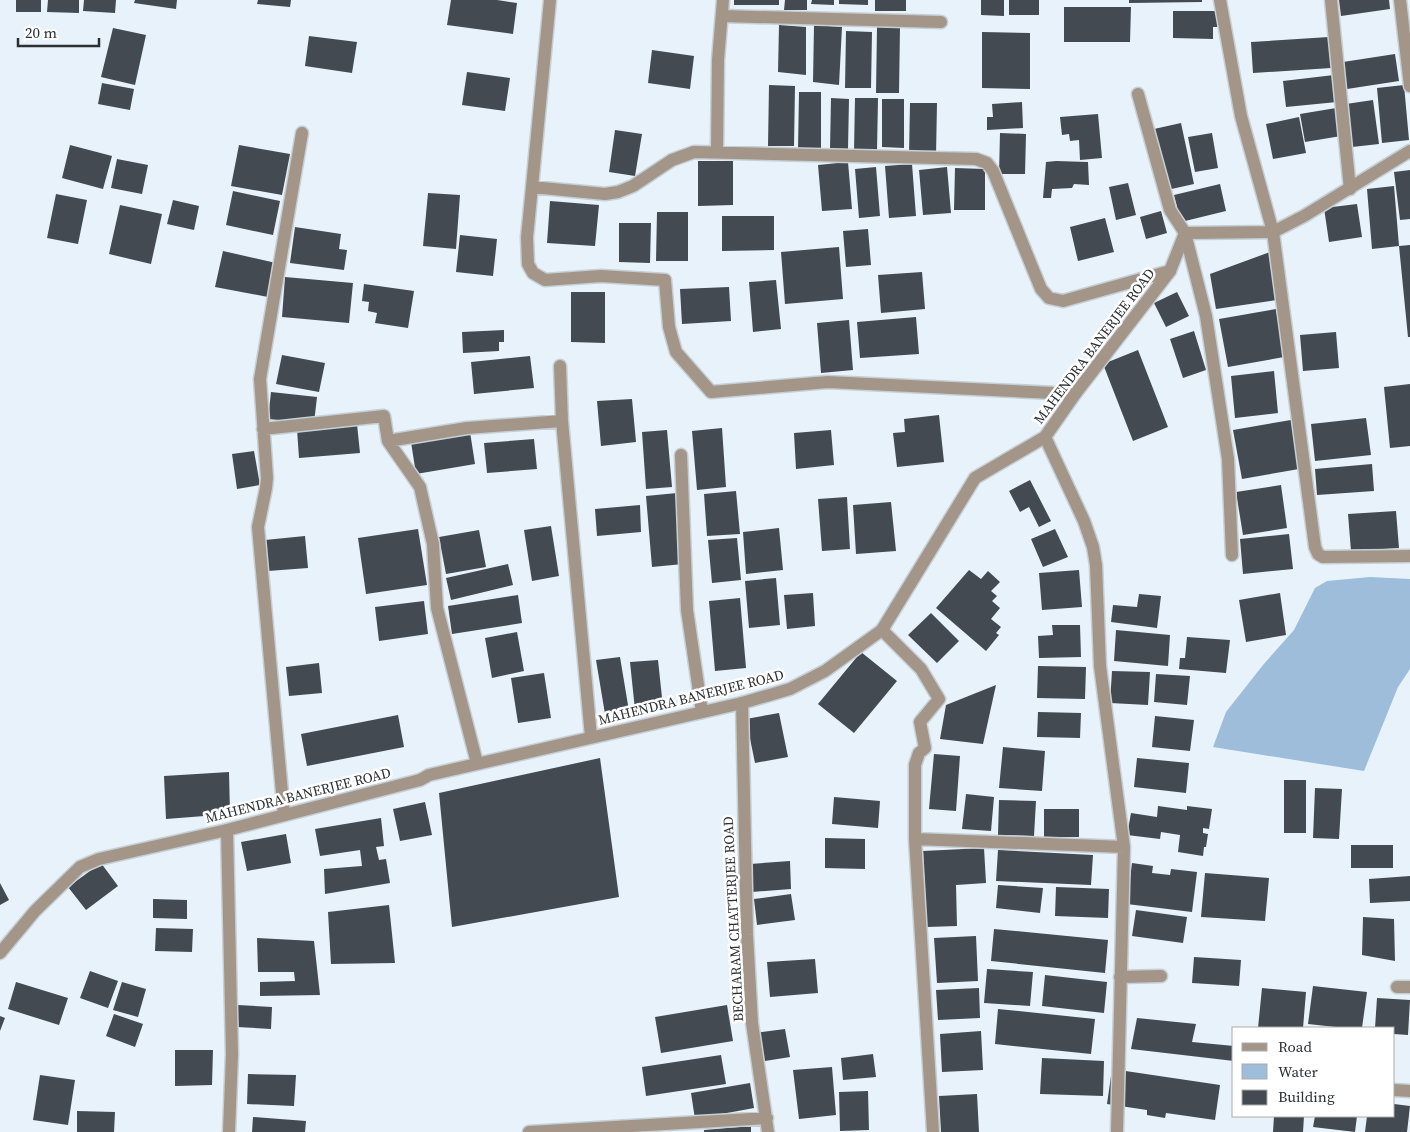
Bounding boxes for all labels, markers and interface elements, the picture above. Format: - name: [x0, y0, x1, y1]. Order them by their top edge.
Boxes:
- scale bar: [18, 15, 99, 47]
- text: 20 m: [25, 22, 57, 43]
- street label: MAHENDRA BANERJEE ROAD: [1029, 264, 1159, 428]
- street label: MAHENDRA BANERJEE ROAD: [596, 664, 786, 730]
- street label: MAHENDRA BANERJEE ROAD: [203, 762, 393, 828]
- street label: BECHARAM CHATTERJEE ROAD: [718, 816, 748, 1022]
- legend: [1232, 1027, 1395, 1117]
- text: Road: [1278, 1036, 1312, 1057]
- text: Water: [1278, 1061, 1319, 1082]
- text: Building: [1278, 1086, 1335, 1107]

